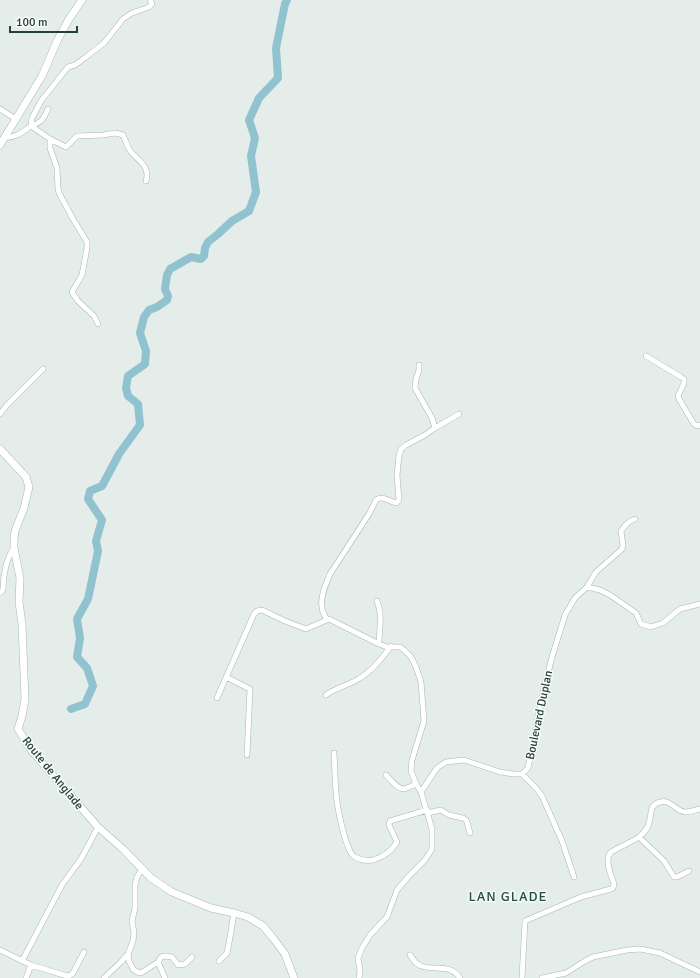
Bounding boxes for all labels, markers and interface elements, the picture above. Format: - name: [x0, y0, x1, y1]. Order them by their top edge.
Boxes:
- scale bar: [10, 8, 77, 34]
- text: 100 m: [16, 15, 48, 30]
- street label: Boulevard Duplan: [523, 669, 556, 761]
- street label: Route de Anglade: [19, 734, 87, 813]
- district label: LAN GLADE: [468, 888, 548, 905]

